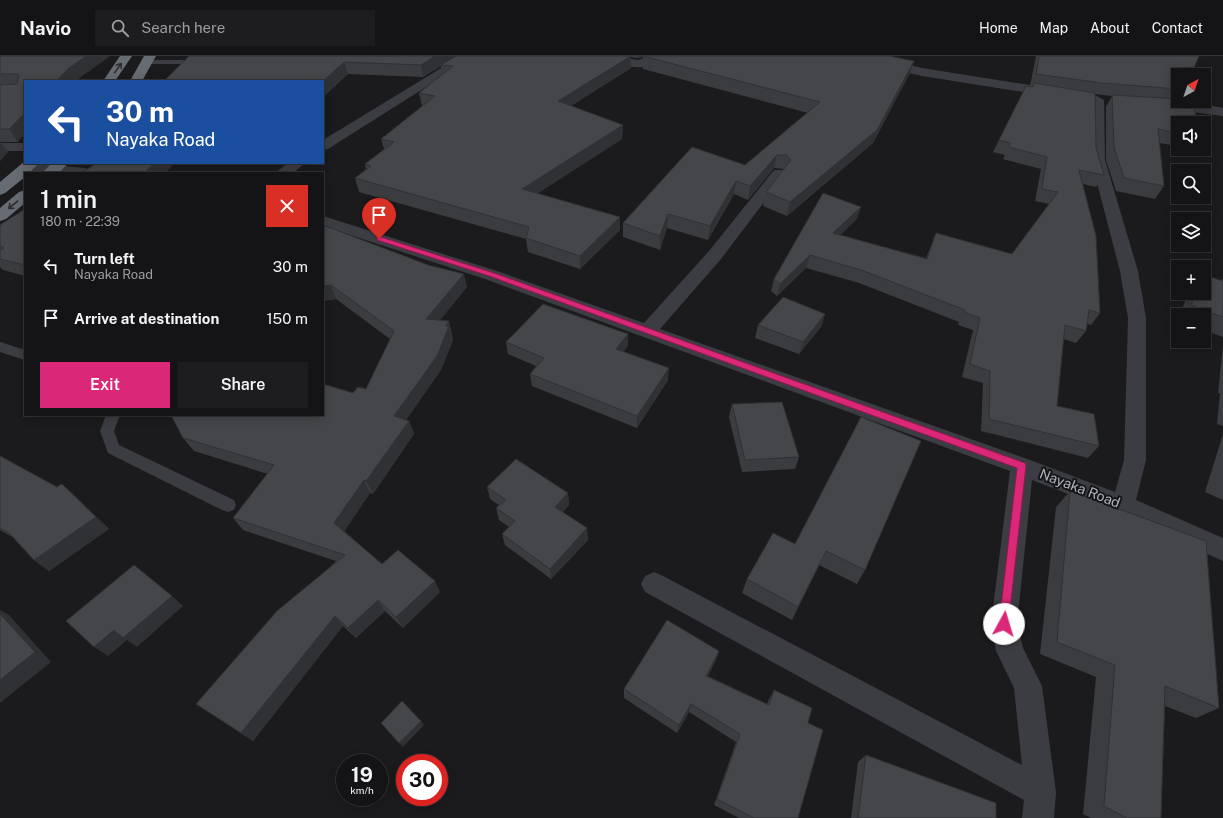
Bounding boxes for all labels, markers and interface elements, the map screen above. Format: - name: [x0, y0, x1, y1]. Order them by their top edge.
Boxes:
- search box: [95, 10, 375, 46]
- text: Navio: [20, 17, 71, 39]
- icon: search: [109, 17, 131, 39]
- text: Search here: [141, 19, 225, 36]
- text: Home: [979, 20, 1018, 36]
- text: Map: [1040, 20, 1068, 36]
- text: About: [1090, 20, 1130, 36]
- text: Contact: [1152, 20, 1203, 36]
- one-way arrow: [114, 63, 122, 74]
- north arrow: [1171, 68, 1211, 108]
- map controls: [1171, 68, 1211, 348]
- text: 30 m: [106, 95, 174, 128]
- icon: left: [40, 96, 92, 148]
- button: sound: [1171, 116, 1211, 156]
- text: Nayaka Road: [106, 129, 215, 150]
- button: search: [1171, 164, 1211, 204]
- text: 1 min: [40, 185, 97, 213]
- button: close: [266, 185, 308, 227]
- pin: [362, 198, 396, 239]
- one-way arrow: [7, 201, 18, 210]
- icon: arrive: [368, 204, 390, 226]
- button: layers: [1171, 212, 1211, 252]
- text: 180 m · 22:39: [40, 214, 120, 229]
- text: Turn left: [74, 250, 135, 267]
- icon: left: [40, 255, 62, 277]
- text: 30 m: [273, 258, 308, 275]
- button: +: [1171, 260, 1211, 300]
- text: Nayaka Road: [74, 267, 153, 282]
- icon: arrive: [40, 307, 62, 329]
- button: −: [1171, 308, 1211, 348]
- text: Arrive at destination: [74, 310, 219, 327]
- text: 150 m: [266, 310, 308, 327]
- button: Exit: [40, 362, 170, 408]
- button: Share: [178, 362, 308, 408]
- street label: Nayaka Road: [1037, 465, 1123, 511]
- position arrow: [983, 603, 1025, 645]
- speed limit sign: 30: [396, 754, 448, 806]
- text: 19: [351, 763, 373, 787]
- text: km/h: [350, 784, 374, 796]

